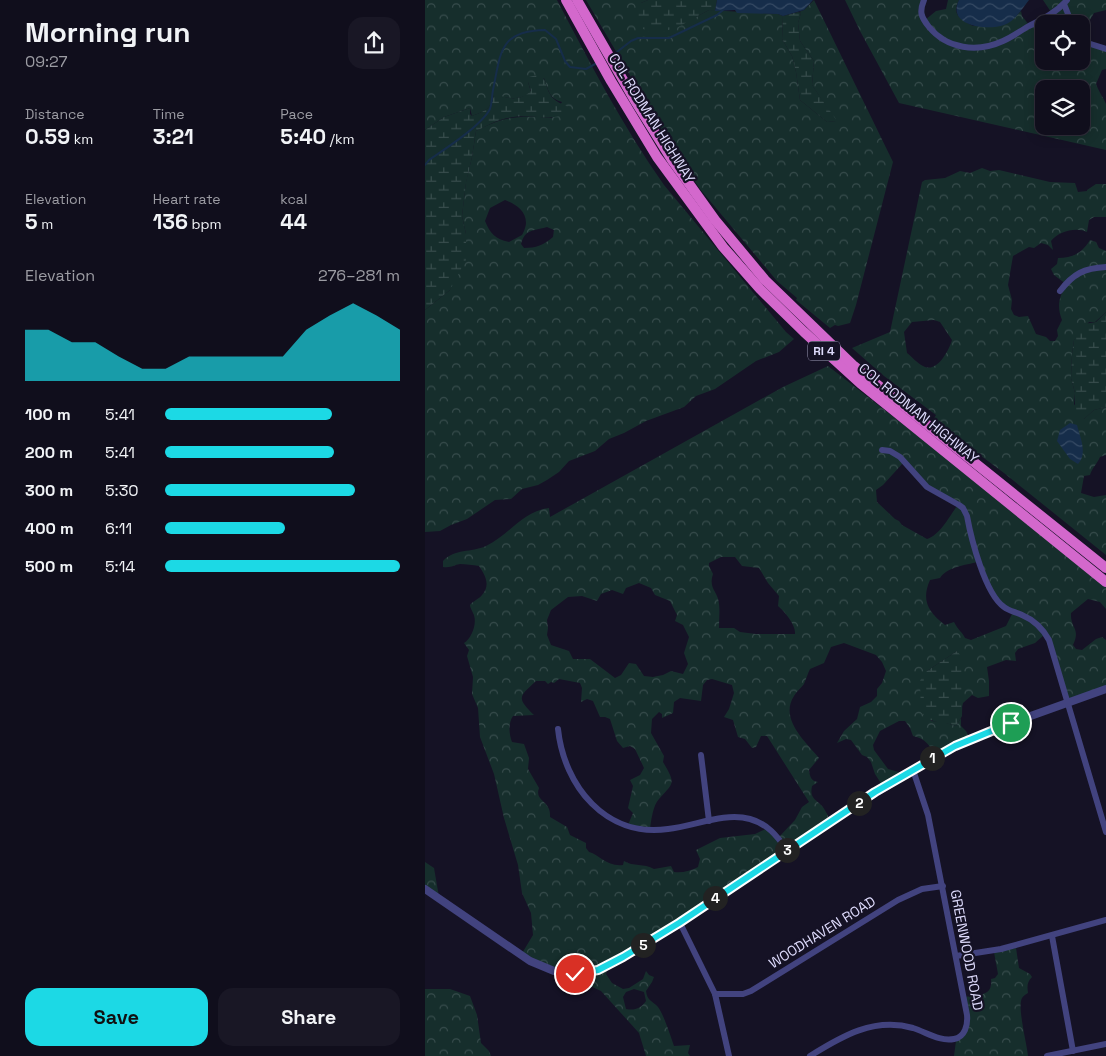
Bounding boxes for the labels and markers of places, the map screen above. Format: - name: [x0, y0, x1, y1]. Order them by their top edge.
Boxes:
- pin: [990, 702, 1032, 744]
- pin: 1: [919, 746, 945, 770]
- pin: 2: [847, 790, 871, 816]
- pin: 3: [775, 838, 799, 862]
- pin: 4: [703, 886, 727, 910]
- pin: 5: [631, 932, 655, 958]
- pin: [554, 953, 596, 995]

